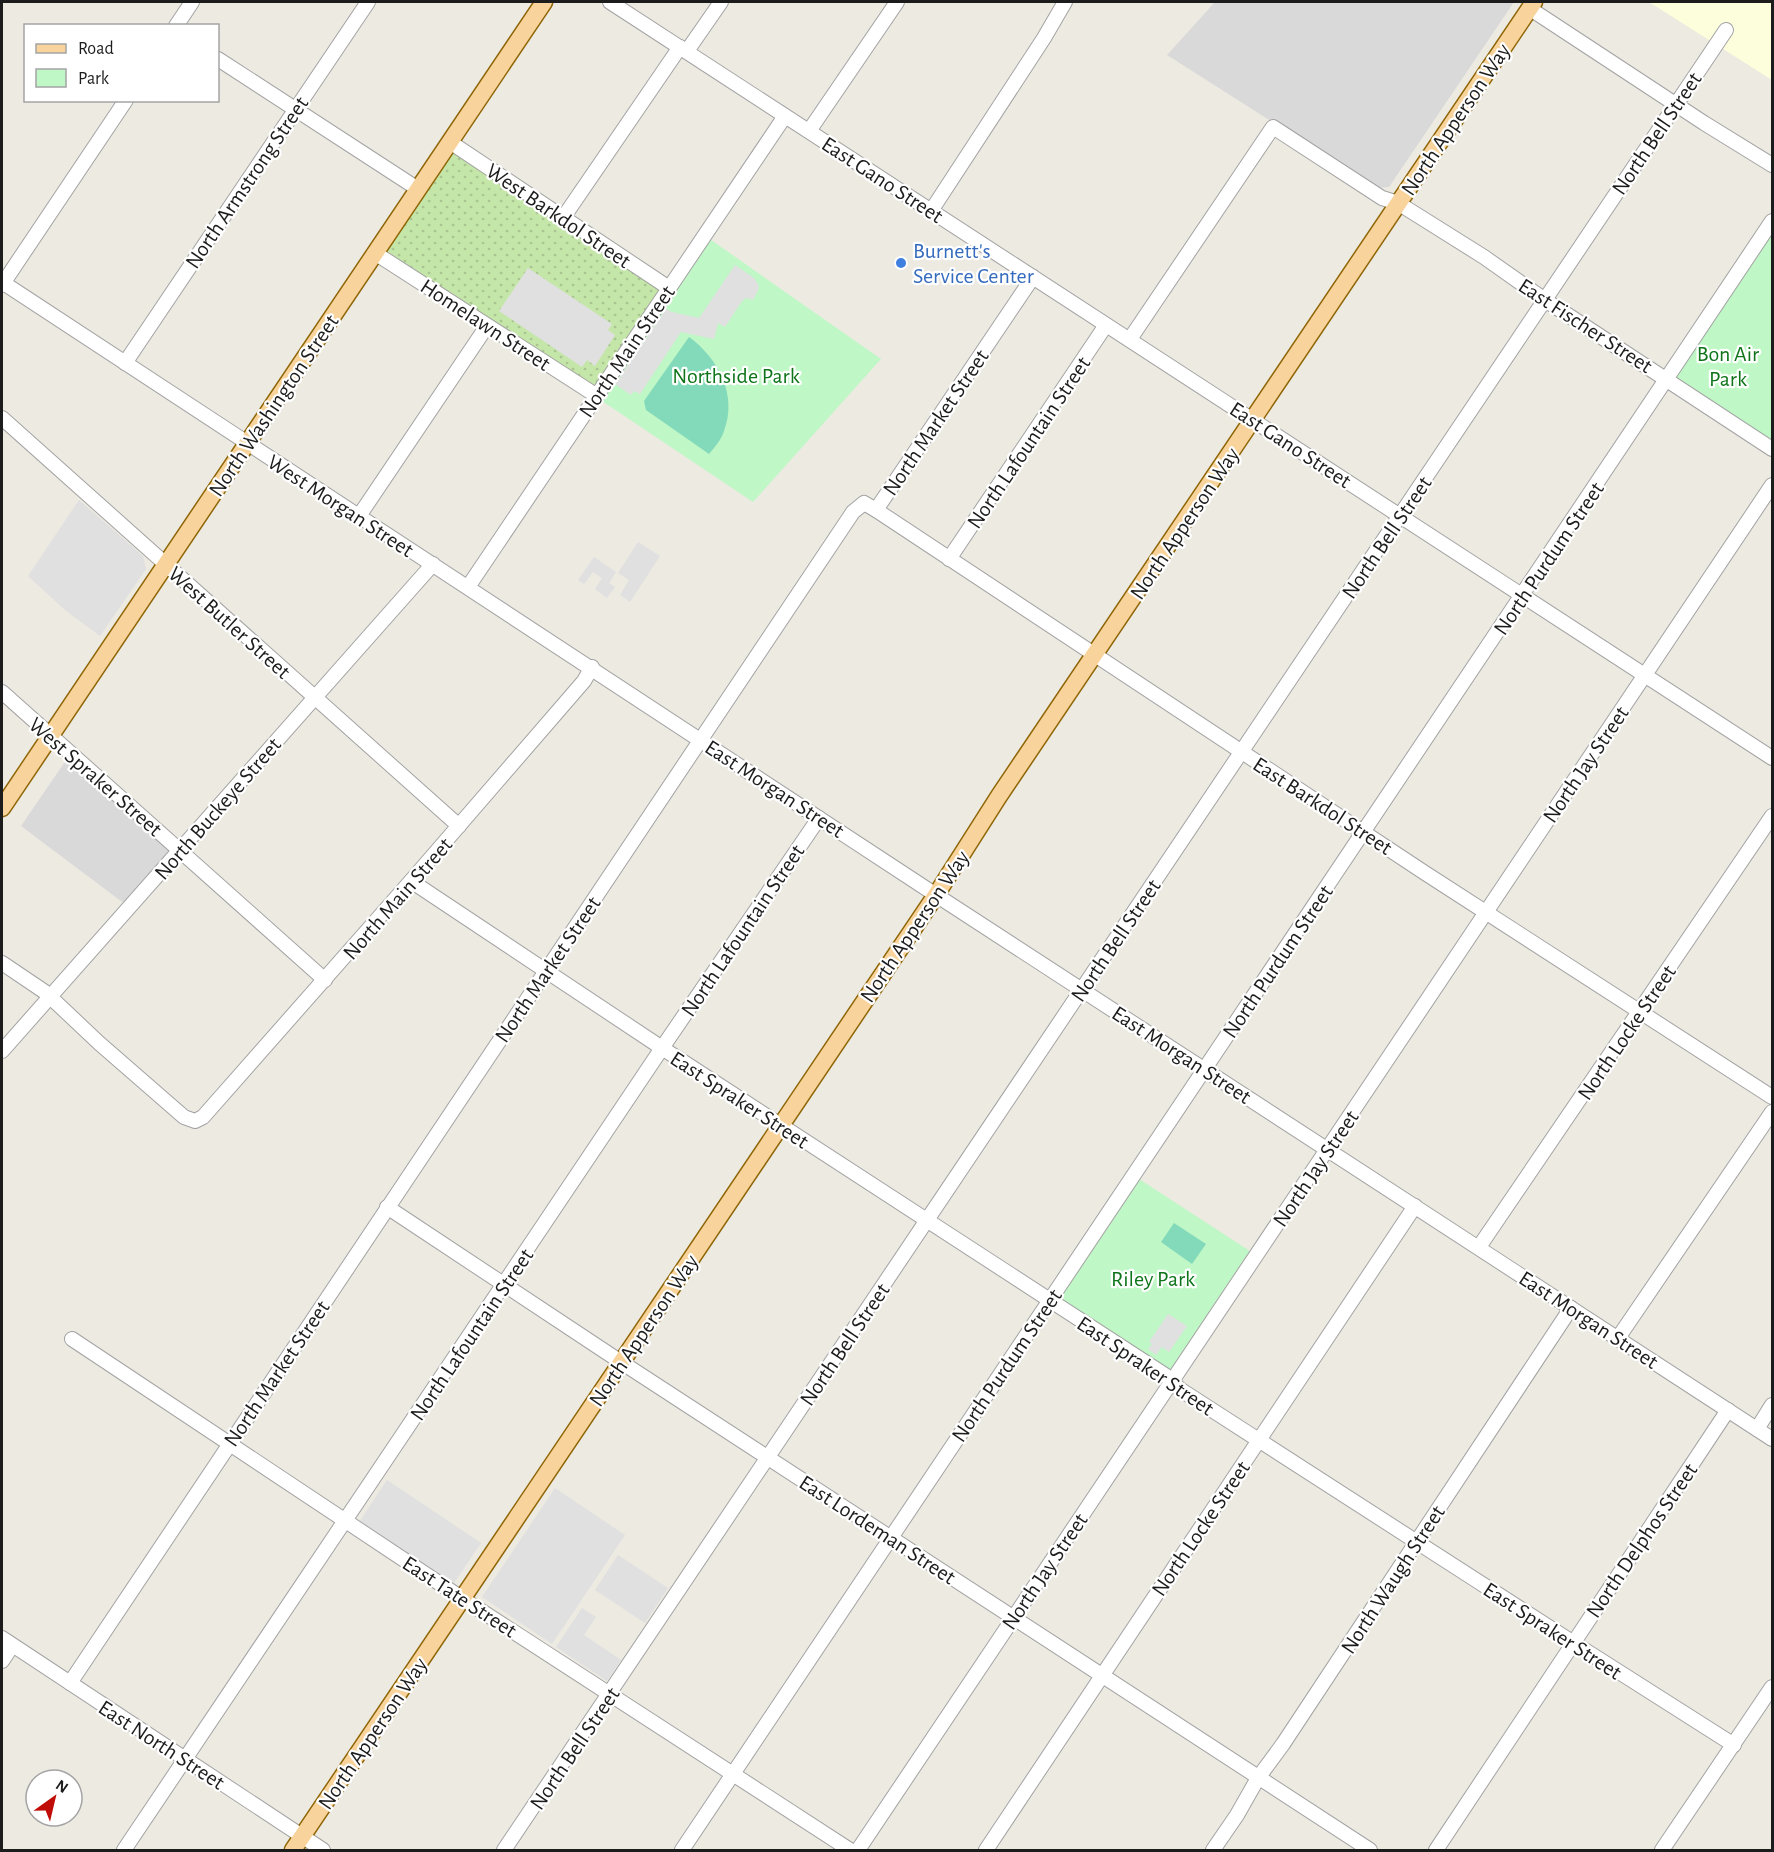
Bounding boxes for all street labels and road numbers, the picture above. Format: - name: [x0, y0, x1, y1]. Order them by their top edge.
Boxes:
- street label: North Apperson Way: [1397, 39, 1515, 199]
- street label: North Bell Street: [1608, 68, 1706, 199]
- street label: North Armstrong Street: [181, 93, 312, 272]
- street label: East Gano Street: [818, 133, 947, 227]
- street label: West Barkdol Street: [482, 159, 635, 272]
- street label: East Fischer Street: [1515, 274, 1656, 377]
- street label: Homelawn Street: [417, 275, 554, 375]
- street label: North Main Street: [575, 282, 679, 421]
- street label: North Washington Street: [205, 311, 343, 500]
- street label: North Market Street: [879, 346, 993, 500]
- street label: North Lafountain Street: [963, 353, 1094, 533]
- street label: East Gano Street: [1226, 398, 1355, 492]
- street label: North Apperson Way: [1126, 443, 1244, 603]
- street label: West Morgan Street: [263, 450, 417, 561]
- street label: North Bell Street: [1338, 472, 1436, 603]
- street label: North Purdum Street: [1490, 478, 1608, 639]
- street label: West Butler Street: [164, 562, 295, 683]
- street label: North Jay Street: [1539, 702, 1633, 827]
- street label: West Spraker Street: [25, 713, 166, 840]
- street label: North Buckeye Street: [150, 733, 285, 884]
- street label: East Morgan Street: [701, 736, 848, 842]
- street label: East Barkdol Street: [1249, 753, 1396, 859]
- street label: North Main Street: [339, 833, 456, 964]
- street label: North Lafountain Street: [677, 841, 808, 1021]
- street label: North Apperson Way: [856, 846, 974, 1006]
- street label: North Bell Street: [1067, 875, 1165, 1006]
- street label: North Purdum Street: [1219, 881, 1337, 1042]
- street label: North Market Street: [491, 893, 605, 1047]
- street label: North Locke Street: [1574, 961, 1680, 1104]
- street label: East Morgan Street: [1108, 1002, 1255, 1108]
- street label: East Spraker Street: [666, 1047, 812, 1153]
- street label: North Jay Street: [1269, 1106, 1363, 1231]
- street label: North Lafountain Street: [406, 1245, 537, 1425]
- street label: North Apperson Way: [585, 1250, 703, 1410]
- street label: East Morgan Street: [1515, 1267, 1662, 1373]
- street label: North Bell Street: [796, 1279, 894, 1410]
- street label: North Purdum Street: [948, 1285, 1066, 1446]
- street label: North Market Street: [220, 1297, 334, 1451]
- street label: East Spraker Street: [1073, 1312, 1218, 1420]
- street label: North Locke Street: [1148, 1457, 1254, 1600]
- street label: North Delphos Street: [1582, 1459, 1702, 1622]
- street label: East Lordeman Street: [795, 1471, 960, 1588]
- street label: North Waugh Street: [1337, 1502, 1449, 1658]
- street label: North Jay Street: [998, 1509, 1092, 1634]
- street label: East Tate Street: [399, 1552, 520, 1642]
- street label: East Spraker Street: [1479, 1578, 1625, 1684]
- street label: North Apperson Way: [314, 1653, 432, 1813]
- street label: North Bell Street: [526, 1683, 624, 1814]
- street label: East North Street: [95, 1696, 228, 1794]

